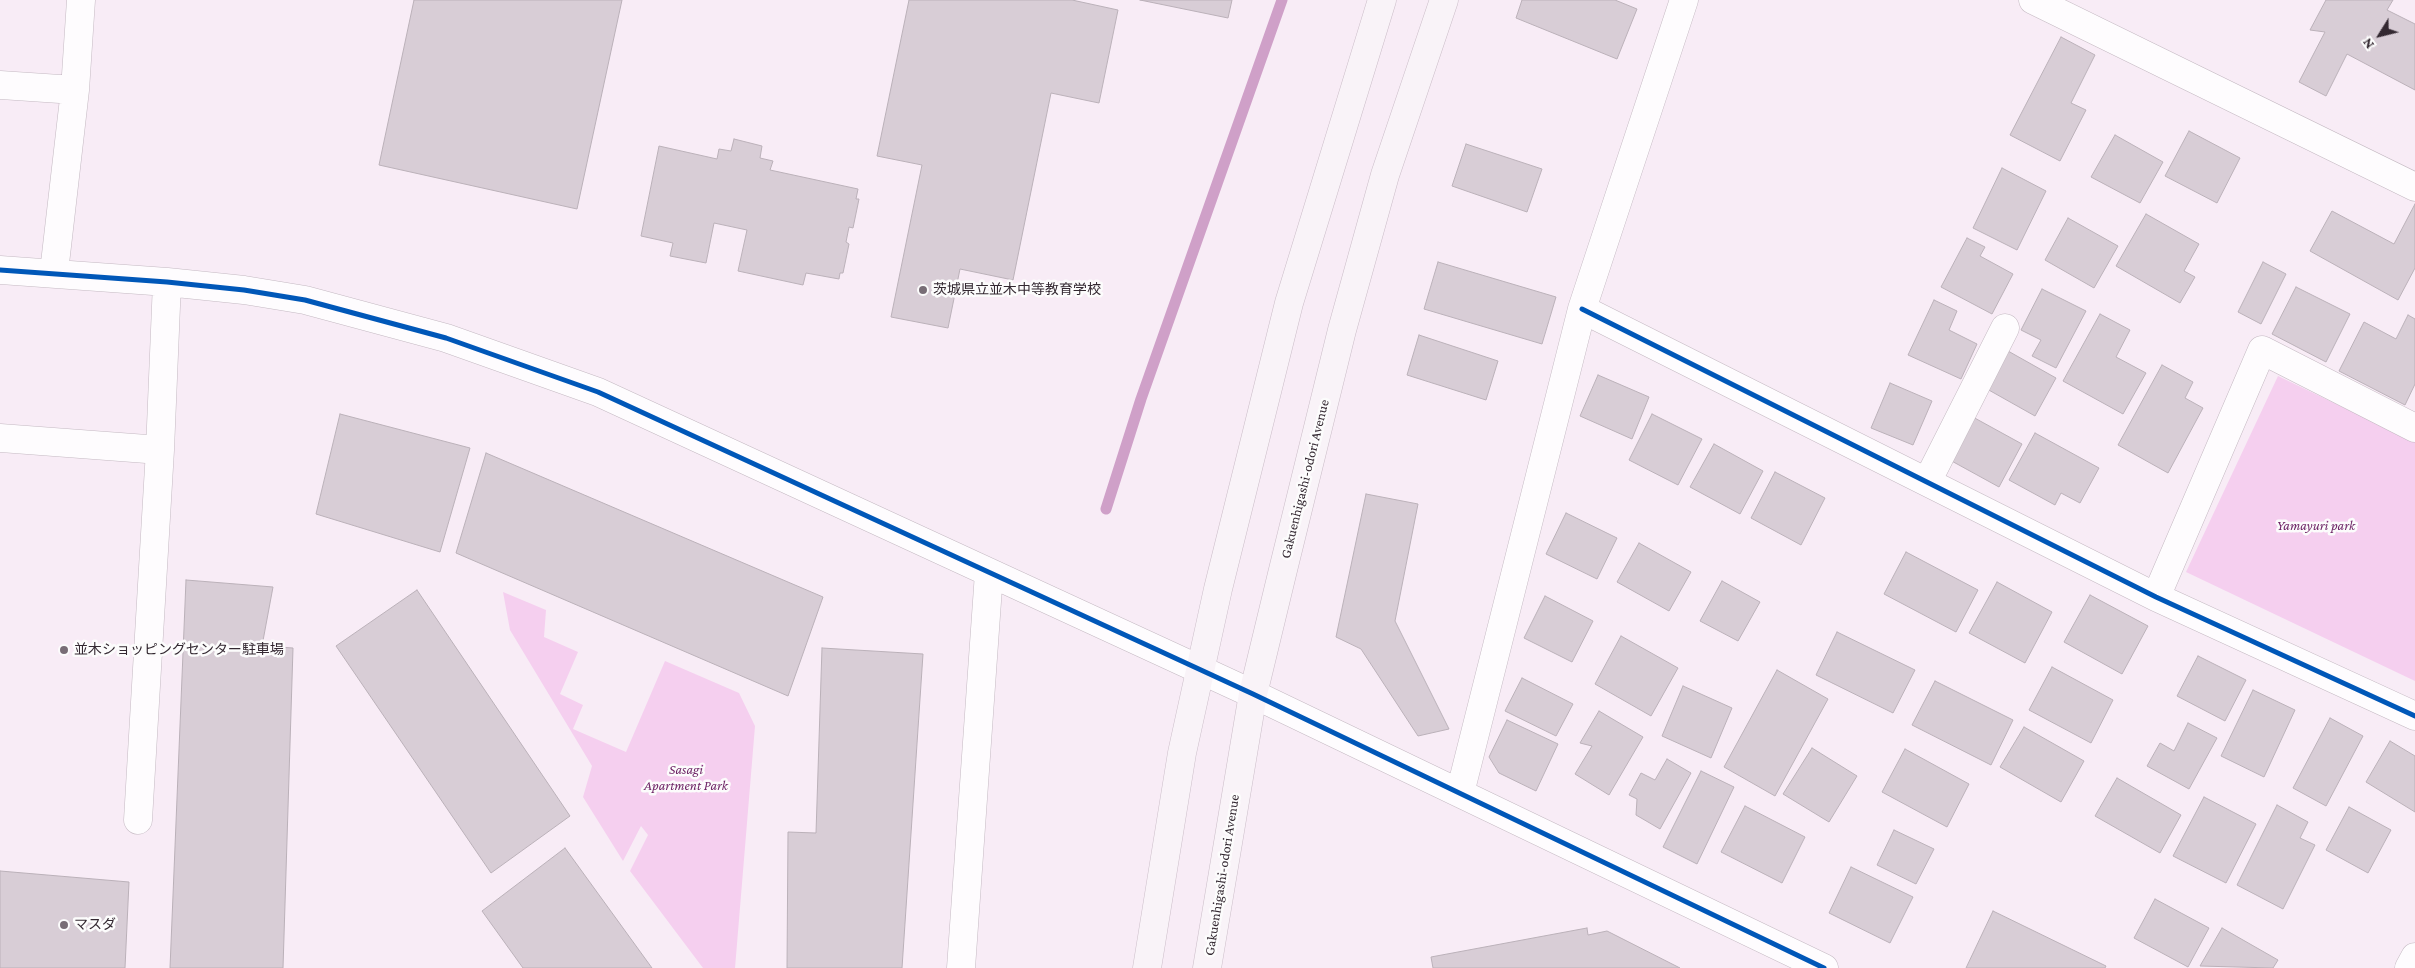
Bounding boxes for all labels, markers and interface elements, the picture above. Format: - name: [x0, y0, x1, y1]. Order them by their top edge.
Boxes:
- north arrow: [2355, 10, 2405, 60]
- text: N: [2359, 35, 2377, 52]
- place label: 茨城県立並木中等教育学校: [933, 282, 1101, 298]
- marker: 茨城県立並木中等教育学校: [917, 284, 929, 296]
- street label: Gakuenhigashi-odori Avenue: [1277, 398, 1333, 560]
- park label: Yamayuri park: [2277, 518, 2355, 534]
- place label: 並木ショッピングセンター駐車場: [74, 642, 284, 658]
- marker: 並木ショッピングセンター駐車場: [58, 644, 70, 656]
- park label: Sasagi Apartment Park: [644, 762, 728, 794]
- street label: Gakuenhigashi-odori Avenue: [1201, 793, 1243, 957]
- place label: マスダ: [74, 917, 116, 933]
- marker: マスダ: [58, 919, 70, 931]

